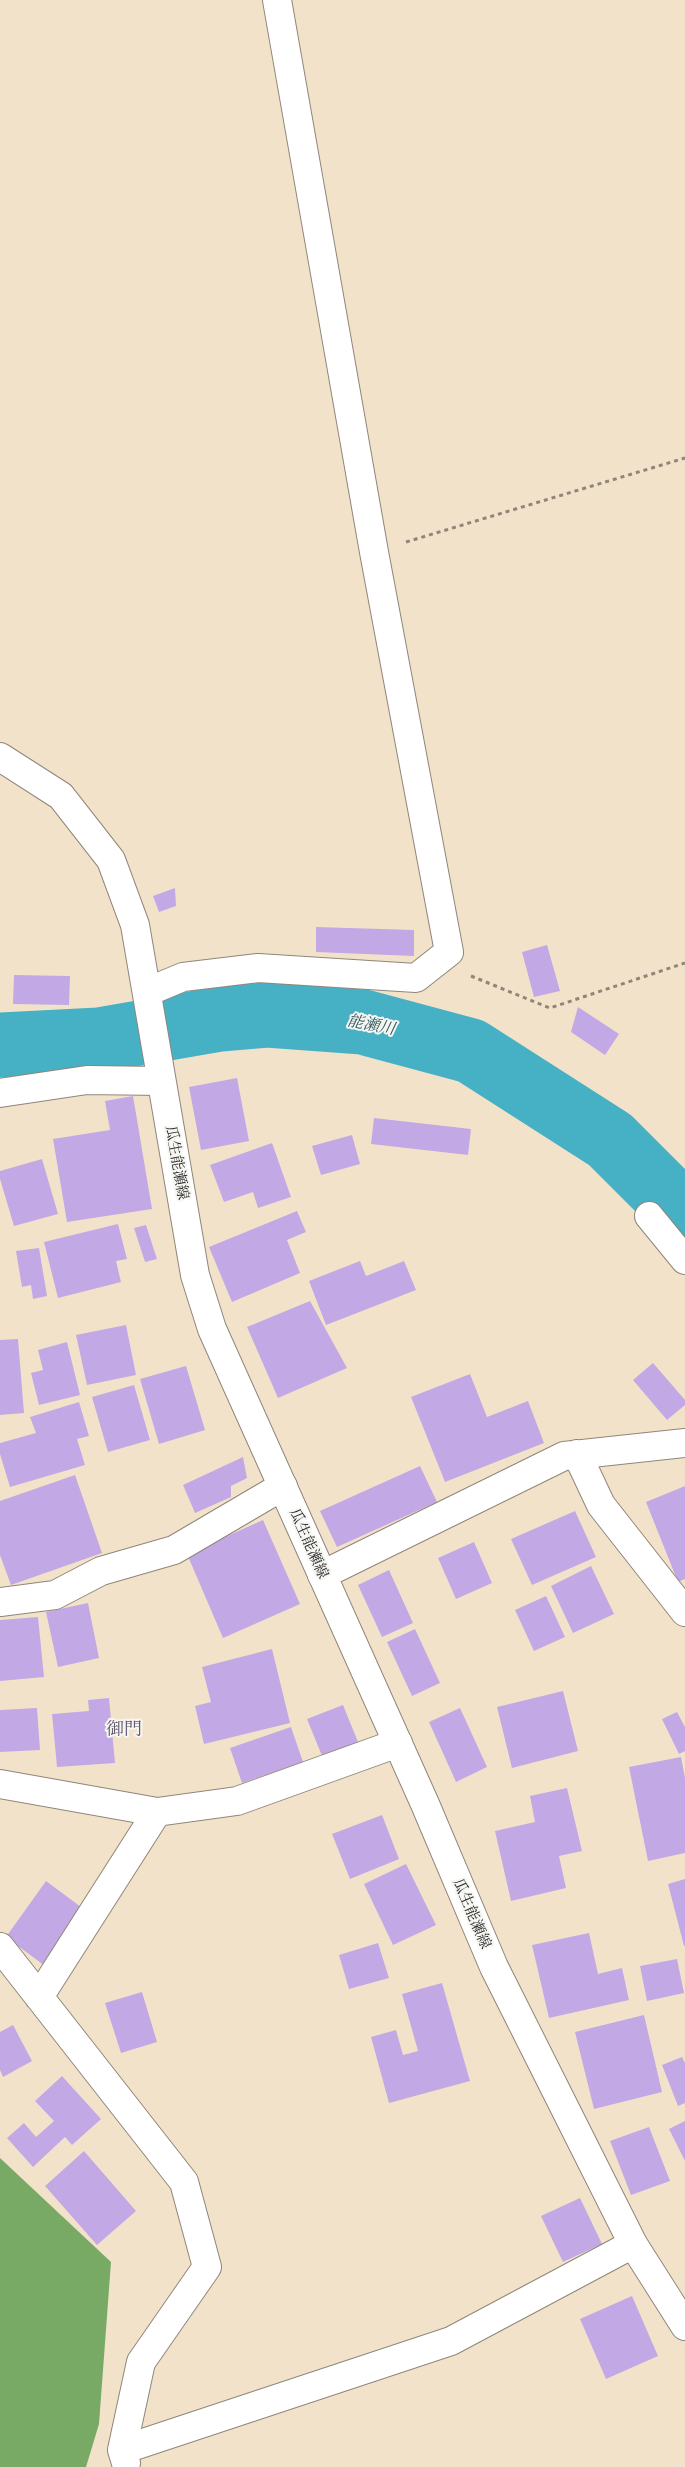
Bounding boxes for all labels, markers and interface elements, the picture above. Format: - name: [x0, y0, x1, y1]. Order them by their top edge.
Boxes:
- water label: 能瀬川: [346, 1012, 396, 1040]
- street label: 瓜生能瀬線: [161, 1125, 191, 1201]
- street label: 瓜生能瀬線: [285, 1506, 331, 1582]
- district label: 御門: [106, 1720, 142, 1742]
- street label: 瓜生能瀬線: [448, 1876, 494, 1952]

